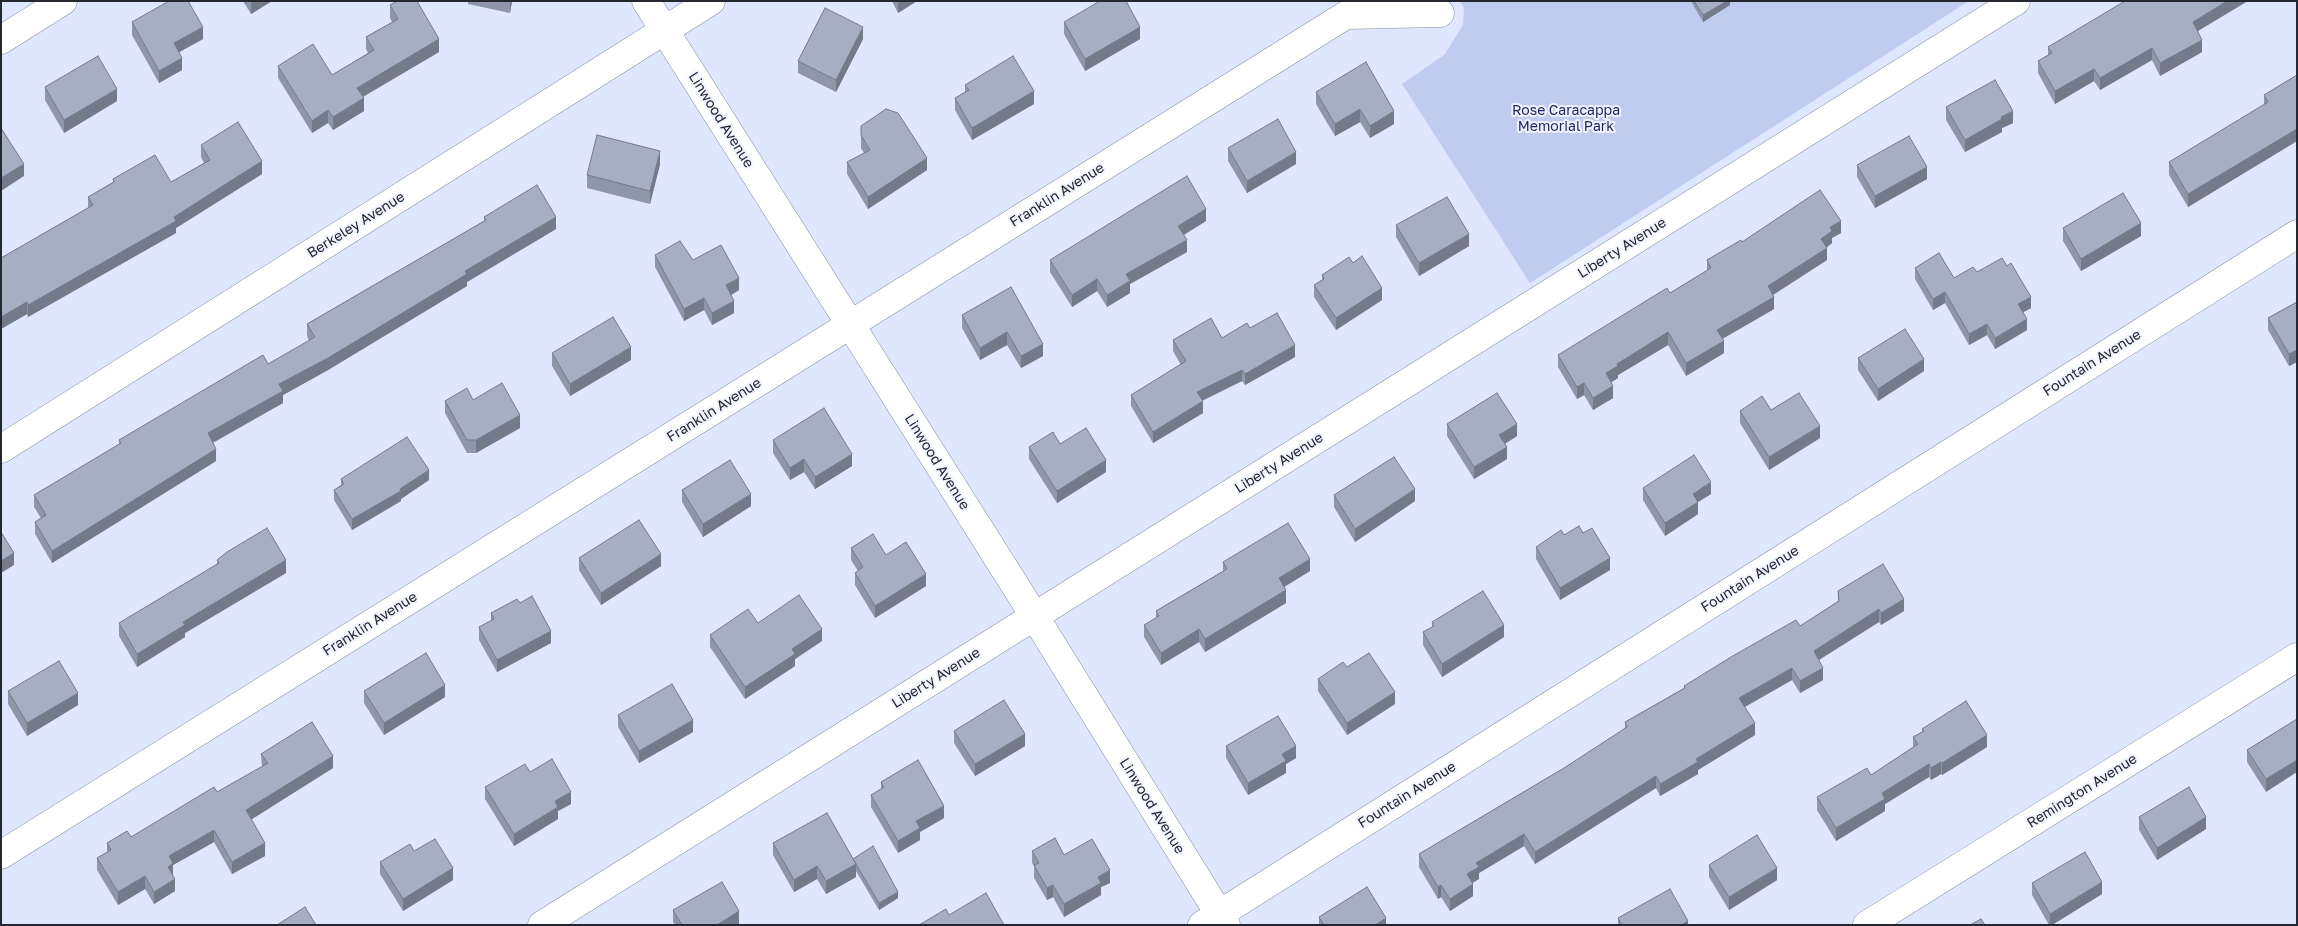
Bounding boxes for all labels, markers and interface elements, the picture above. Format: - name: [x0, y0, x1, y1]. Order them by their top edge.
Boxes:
- street label: Linwood Avenue: [685, 69, 757, 171]
- park label: Rose Caracappa Memorial Park: [1512, 103, 1620, 136]
- street label: Franklin Avenue: [1007, 159, 1107, 231]
- street label: Berkeley Avenue: [304, 188, 408, 262]
- street label: Liberty Avenue: [1575, 214, 1669, 282]
- street label: Fountain Avenue: [2040, 326, 2144, 400]
- street label: Franklin Avenue: [664, 374, 764, 446]
- street label: Linwood Avenue: [901, 411, 973, 513]
- street label: Liberty Avenue: [1232, 429, 1326, 497]
- street label: Fountain Avenue: [1698, 542, 1802, 616]
- street label: Franklin Avenue: [320, 588, 420, 660]
- street label: Liberty Avenue: [889, 644, 983, 712]
- street label: Remington Avenue: [2024, 750, 2140, 832]
- street label: Linwood Avenue: [1116, 755, 1188, 857]
- street label: Fountain Avenue: [1355, 758, 1459, 832]

